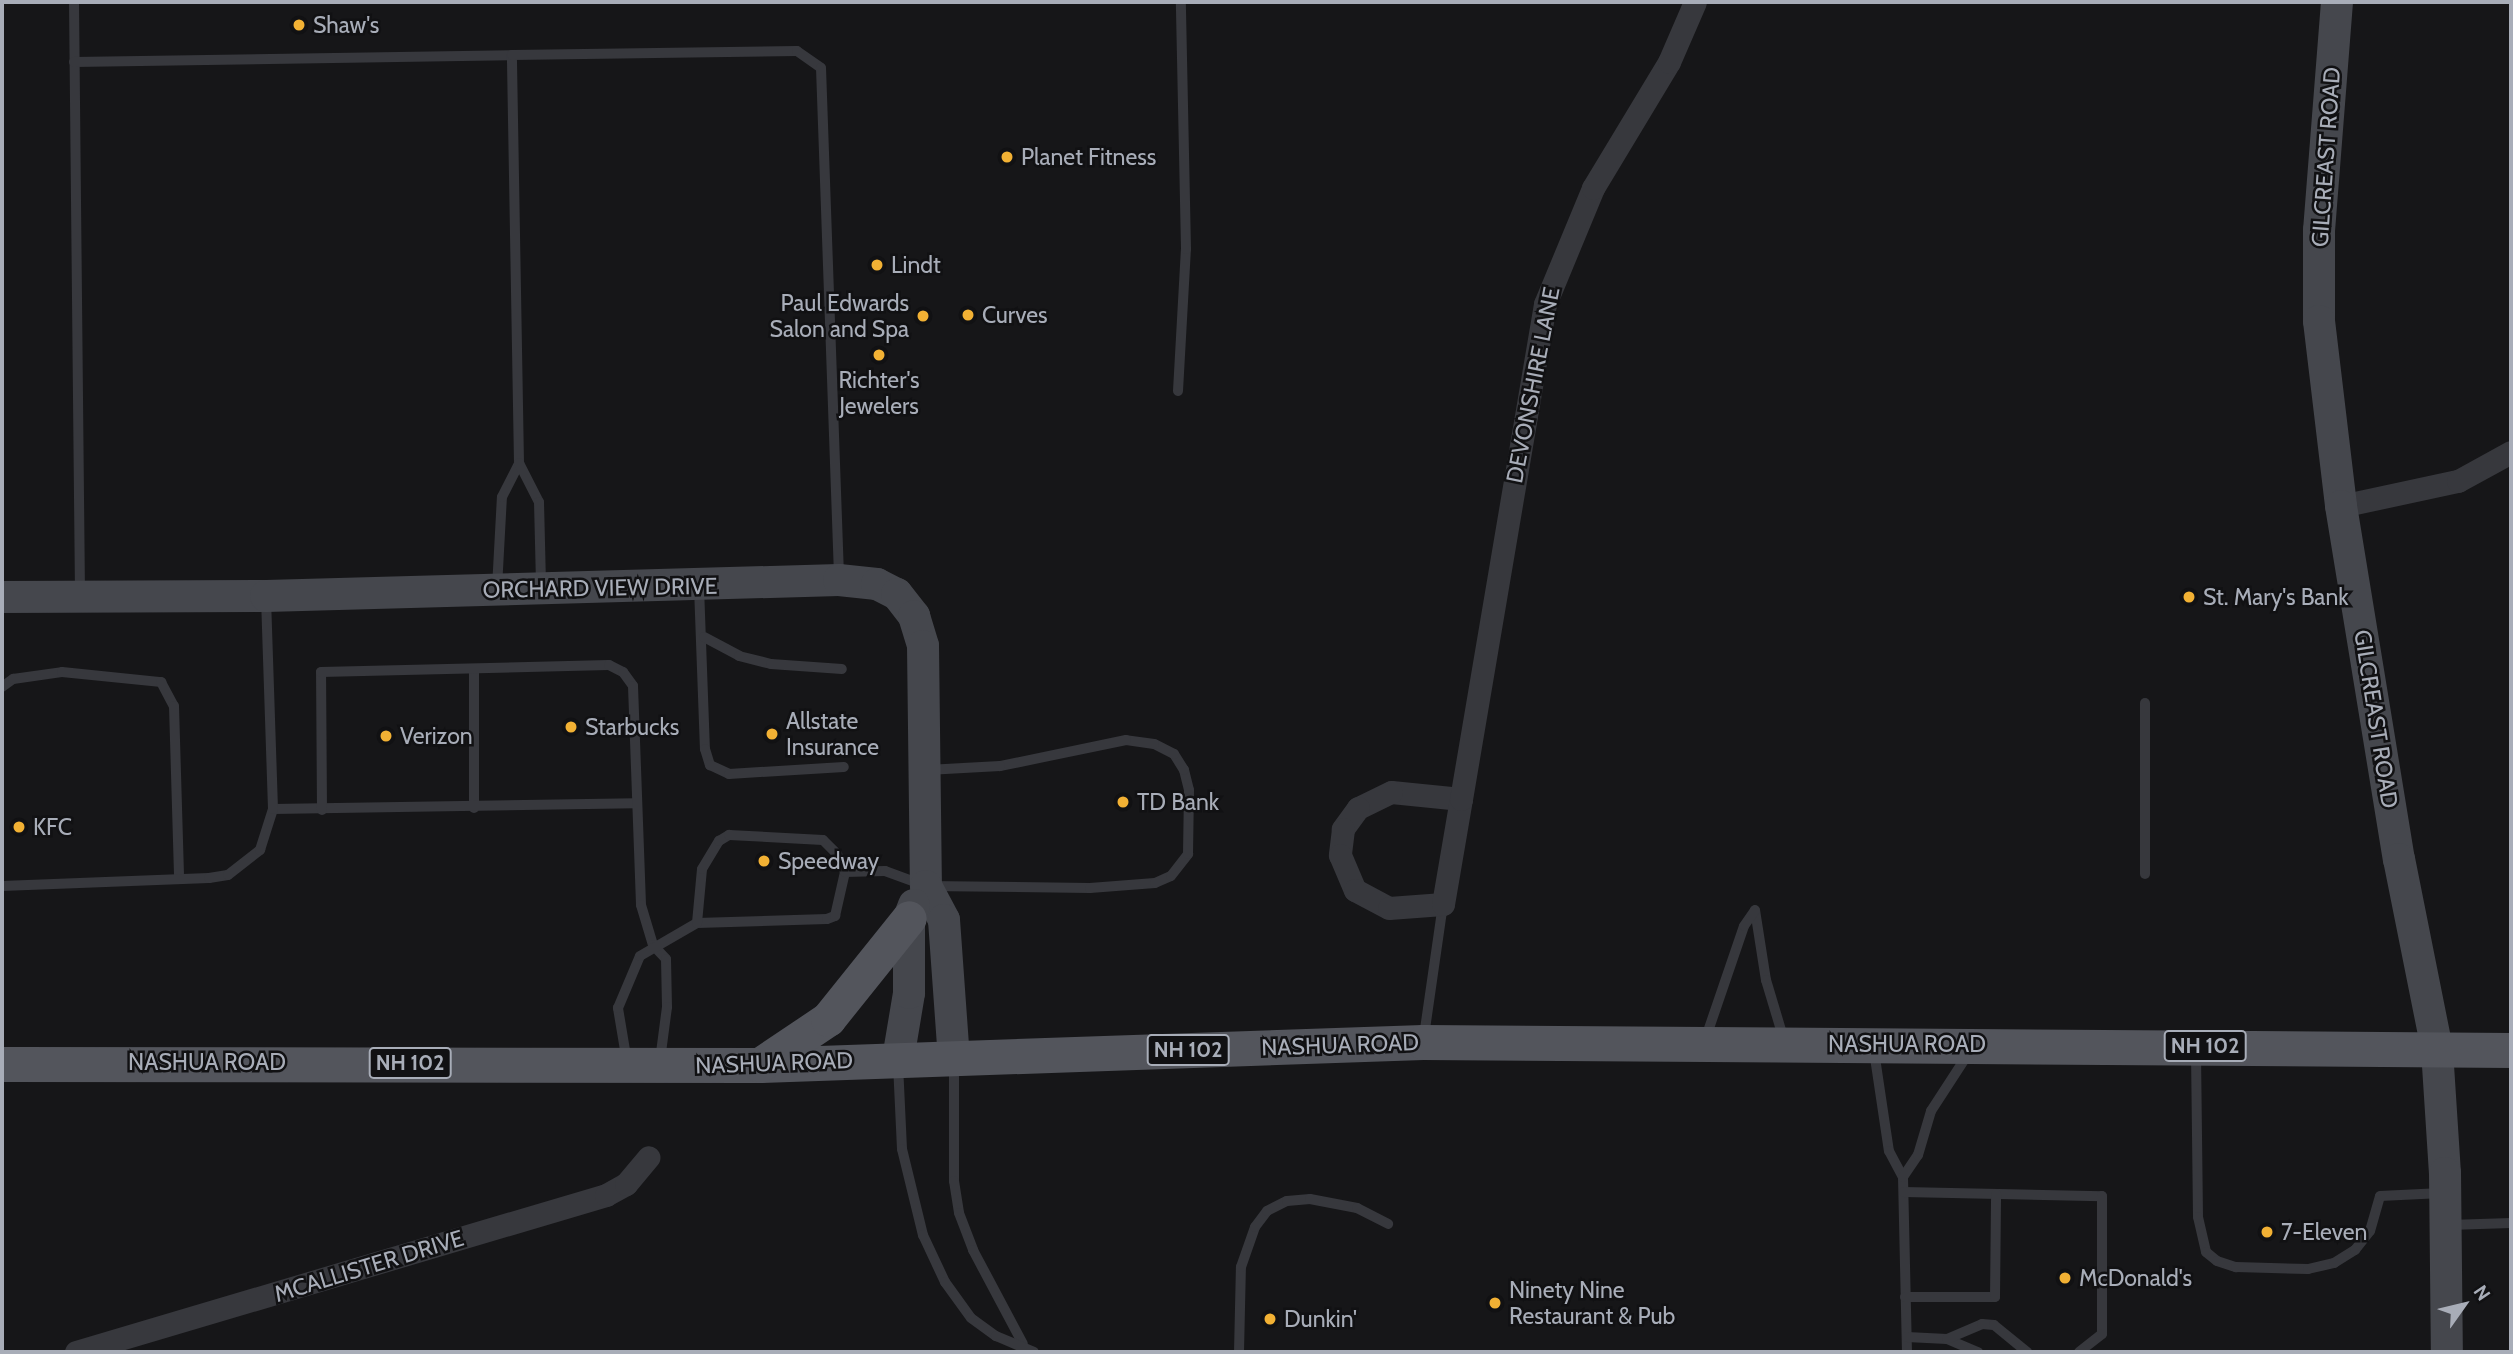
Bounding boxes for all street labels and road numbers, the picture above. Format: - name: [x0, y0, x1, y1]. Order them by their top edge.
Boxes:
- street label: GILCREAST ROAD: [2306, 66, 2346, 248]
- street label: DEVONSHIRE LANE: [1500, 285, 1566, 485]
- street label: ORCHARD VIEW DRIVE: [482, 572, 718, 604]
- street label: GILCREAST ROAD: [2348, 628, 2404, 810]
- street label: NASHUA ROAD: [1261, 1028, 1419, 1062]
- road number: NH 102: [2163, 1028, 2247, 1064]
- street label: NASHUA ROAD: [1828, 1030, 1986, 1058]
- road number: NH 102: [1146, 1032, 1230, 1068]
- road number: NH 102: [368, 1046, 452, 1080]
- street label: NASHUA ROAD: [695, 1046, 853, 1080]
- street label: NASHUA ROAD: [128, 1048, 286, 1076]
- street label: MCALLISTER DRIVE: [271, 1224, 467, 1308]

